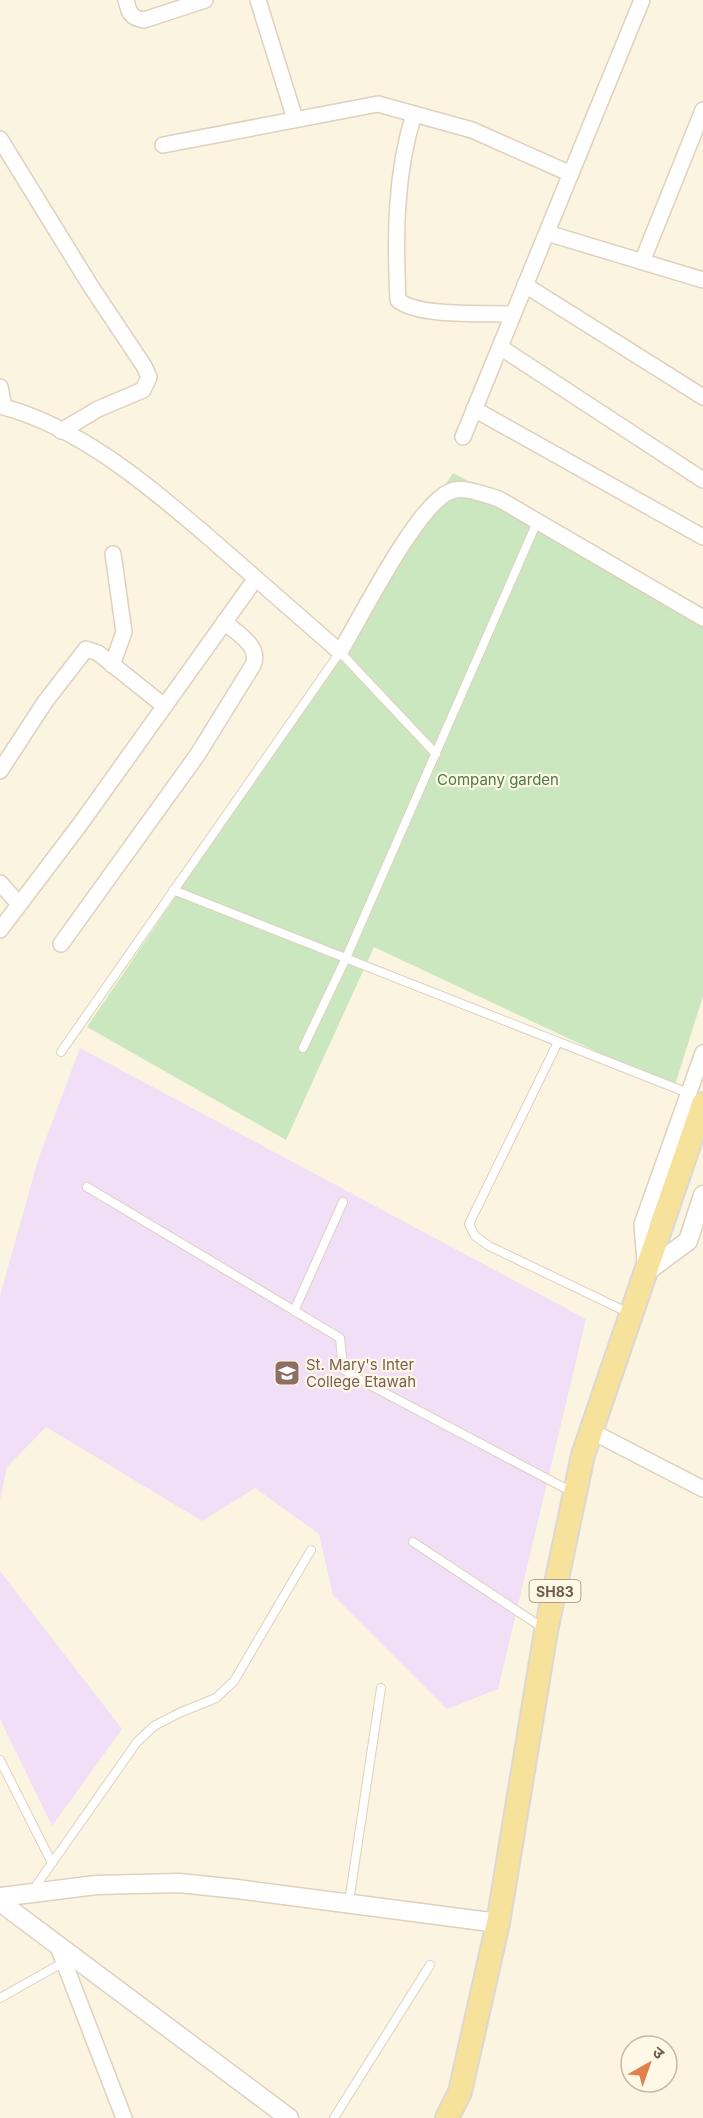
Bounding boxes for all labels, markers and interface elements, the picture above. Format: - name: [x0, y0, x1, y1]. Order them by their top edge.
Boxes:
- park label: Company garden: [437, 770, 559, 789]
- place label: St. Mary's Inter College Etawah: [306, 1355, 416, 1391]
- school or university icon: St. Mary's Inter College Etawah: [272, 1358, 302, 1388]
- road number: SH83: [530, 1580, 580, 1602]
- north arrow: [619, 2034, 679, 2094]
- text: उ: [649, 2042, 669, 2064]

